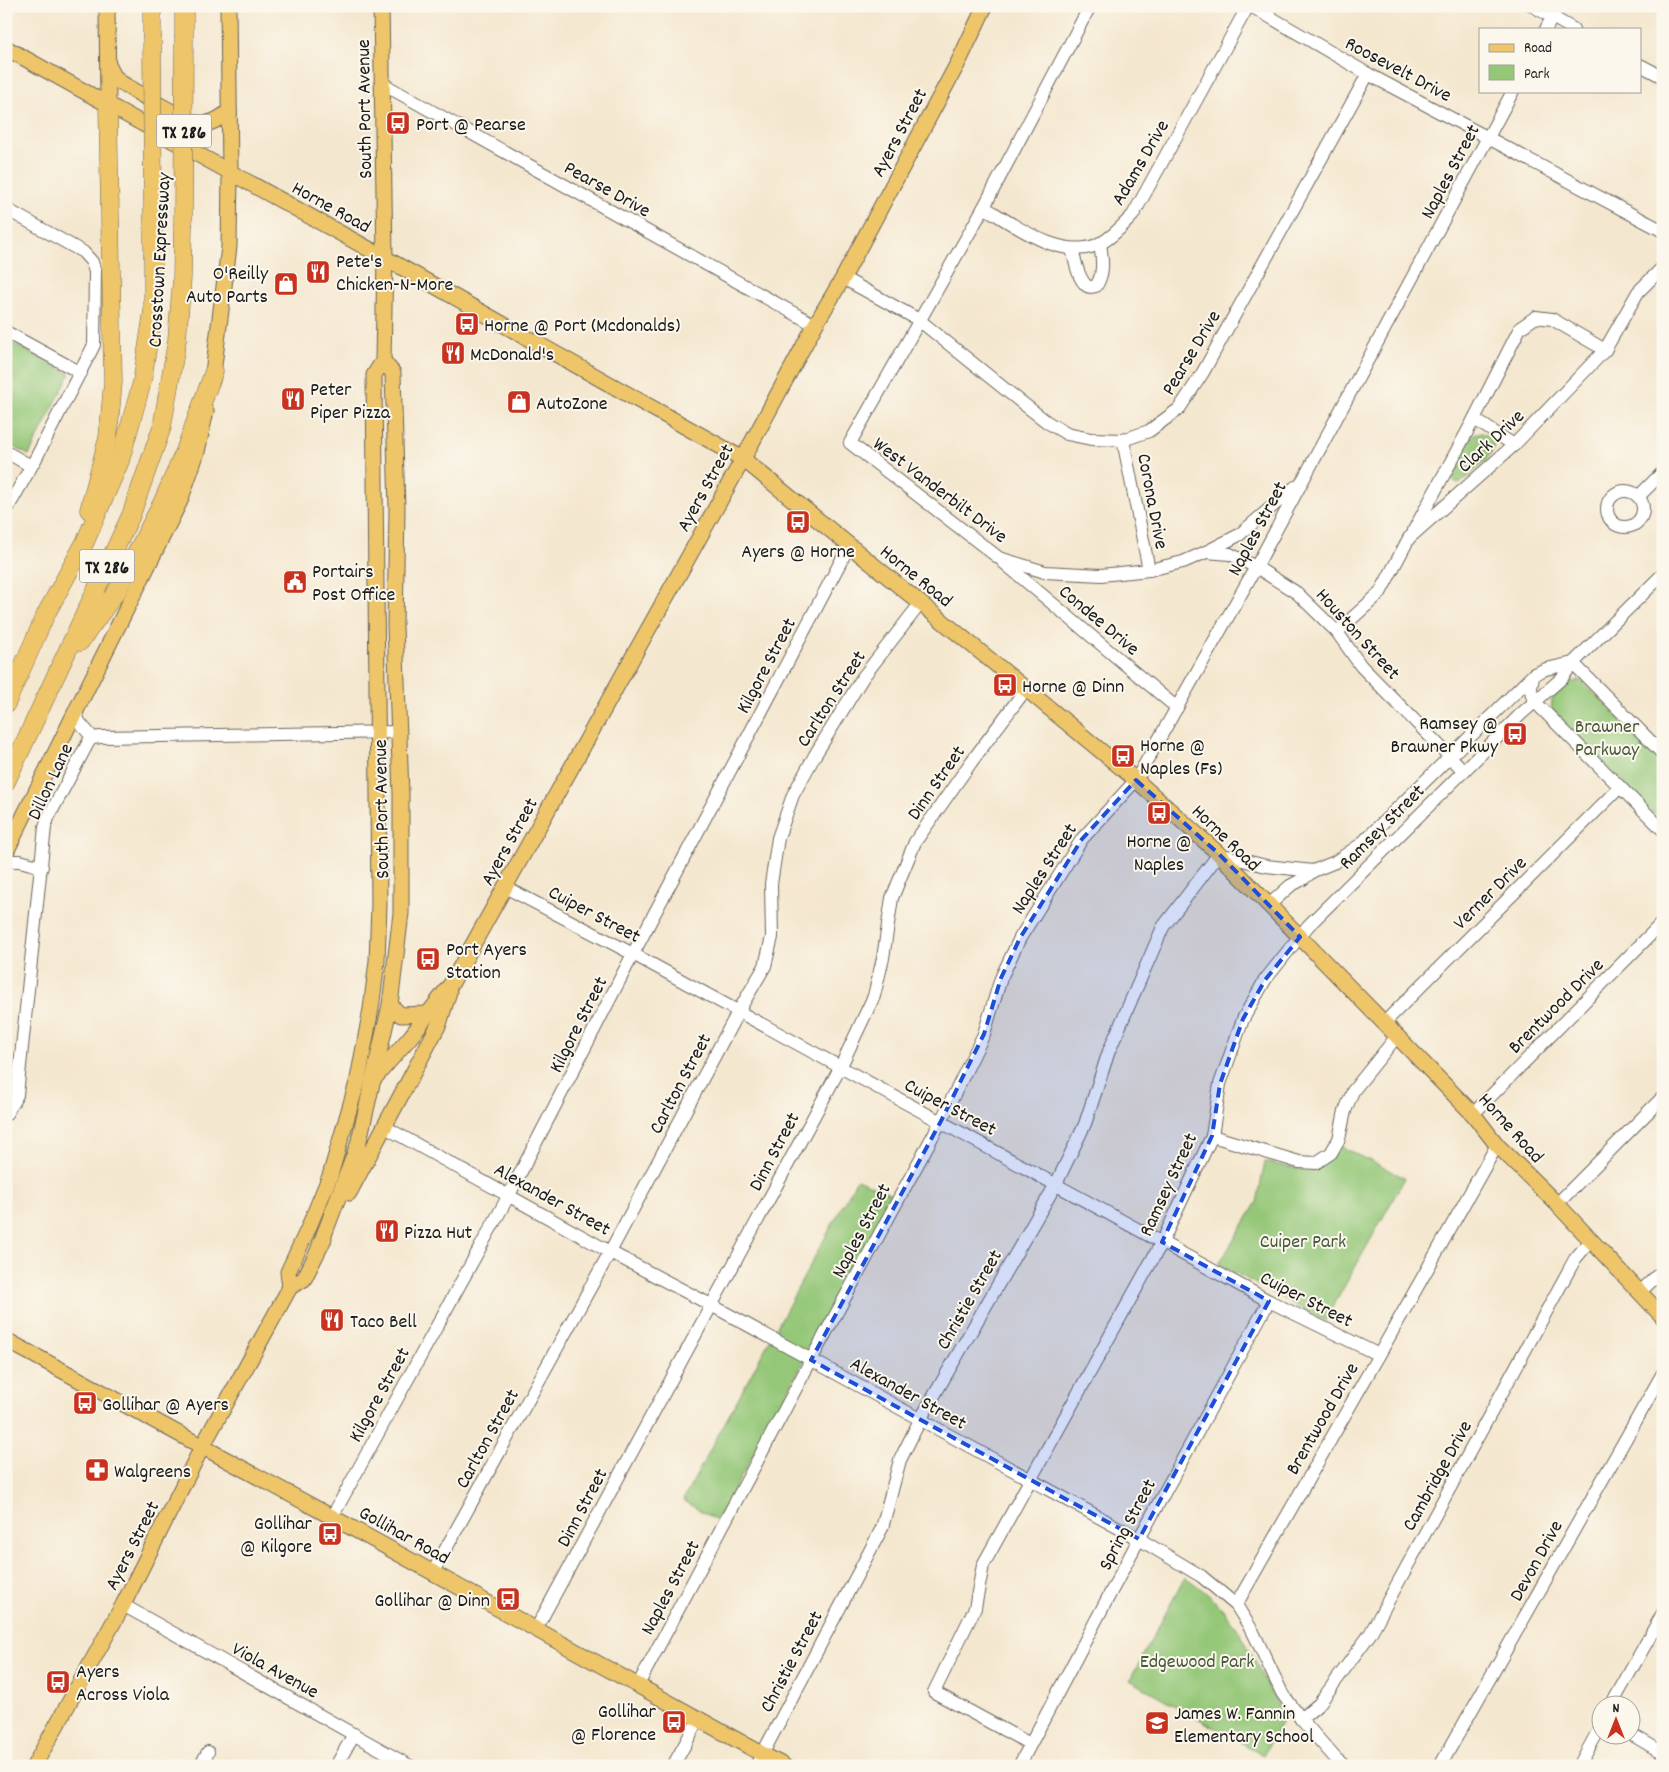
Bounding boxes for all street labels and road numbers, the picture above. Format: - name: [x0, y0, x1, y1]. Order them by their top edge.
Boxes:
- street label: Roosevelt Drive: [1339, 31, 1456, 111]
- street label: South Port Avenue: [351, 39, 381, 179]
- street label: Ayers Street: [866, 84, 936, 183]
- road number: TX 286: [156, 114, 212, 148]
- street label: Adams Drive: [1106, 115, 1178, 212]
- street label: Naples Street: [1415, 120, 1488, 225]
- street label: Pearse Drive: [558, 155, 655, 226]
- street label: Crosstown Expressway: [142, 171, 180, 348]
- street label: Horne Road: [286, 175, 375, 242]
- street label: Pearse Drive: [1156, 305, 1229, 401]
- street label: Clark Drive: [1452, 404, 1532, 481]
- street label: West Vanderbilt Drive: [866, 431, 1012, 551]
- street label: Ayers Street: [671, 439, 742, 538]
- street label: Corona Drive: [1128, 451, 1174, 552]
- street label: Naples Street: [1222, 477, 1295, 582]
- street label: Horne Road: [873, 539, 958, 615]
- road number: TX 286: [80, 550, 134, 582]
- street label: Condee Drive: [1051, 579, 1145, 664]
- street label: Houston Street: [1308, 583, 1406, 687]
- street label: Kilgore Street: [731, 614, 805, 719]
- street label: Carlton Street: [791, 646, 874, 753]
- street label: Dillon Lane: [22, 739, 82, 825]
- street label: South Port Avenue: [368, 739, 398, 879]
- street label: Dinn Street: [901, 741, 973, 827]
- street label: Ramsey Street: [1334, 779, 1432, 877]
- street label: Ayers Street: [475, 793, 546, 892]
- street label: Horne Road: [1184, 799, 1266, 879]
- street label: Naples Street: [1006, 819, 1085, 921]
- street label: Verner Drive: [1448, 851, 1535, 937]
- street label: Cuiper Street: [543, 880, 645, 952]
- street label: Brentwood Drive: [1503, 953, 1612, 1061]
- street label: Kilgore Street: [543, 972, 616, 1078]
- street label: Carlton Street: [643, 1029, 720, 1140]
- street label: Cuiper Street: [899, 1073, 1001, 1145]
- street label: Horne Road: [1470, 1087, 1549, 1171]
- street label: Dinn Street: [743, 1108, 808, 1197]
- street label: Ramsey Street: [1133, 1129, 1206, 1242]
- street label: Alexander Street: [488, 1157, 615, 1244]
- street label: Naples Street: [826, 1179, 899, 1284]
- street label: Christie Street: [931, 1245, 1011, 1356]
- street label: Cuiper Street: [1254, 1265, 1357, 1336]
- street label: Kilgore Street: [343, 1343, 418, 1448]
- street label: Alexander Street: [844, 1351, 971, 1438]
- street label: Brentwood Drive: [1280, 1358, 1367, 1481]
- street label: Carlton Street: [450, 1385, 528, 1494]
- street label: Cambridge Drive: [1397, 1416, 1481, 1537]
- street label: Dinn Street: [551, 1464, 616, 1553]
- street label: Spring Street: [1093, 1475, 1165, 1576]
- street label: Ayers Street: [99, 1497, 168, 1596]
- street label: Gollihar Road: [353, 1500, 454, 1573]
- street label: Devon Drive: [1504, 1516, 1571, 1607]
- street label: Naples Street: [635, 1536, 708, 1641]
- street label: Christie Street: [754, 1607, 831, 1718]
- street label: Viola Avenue: [226, 1636, 323, 1707]

